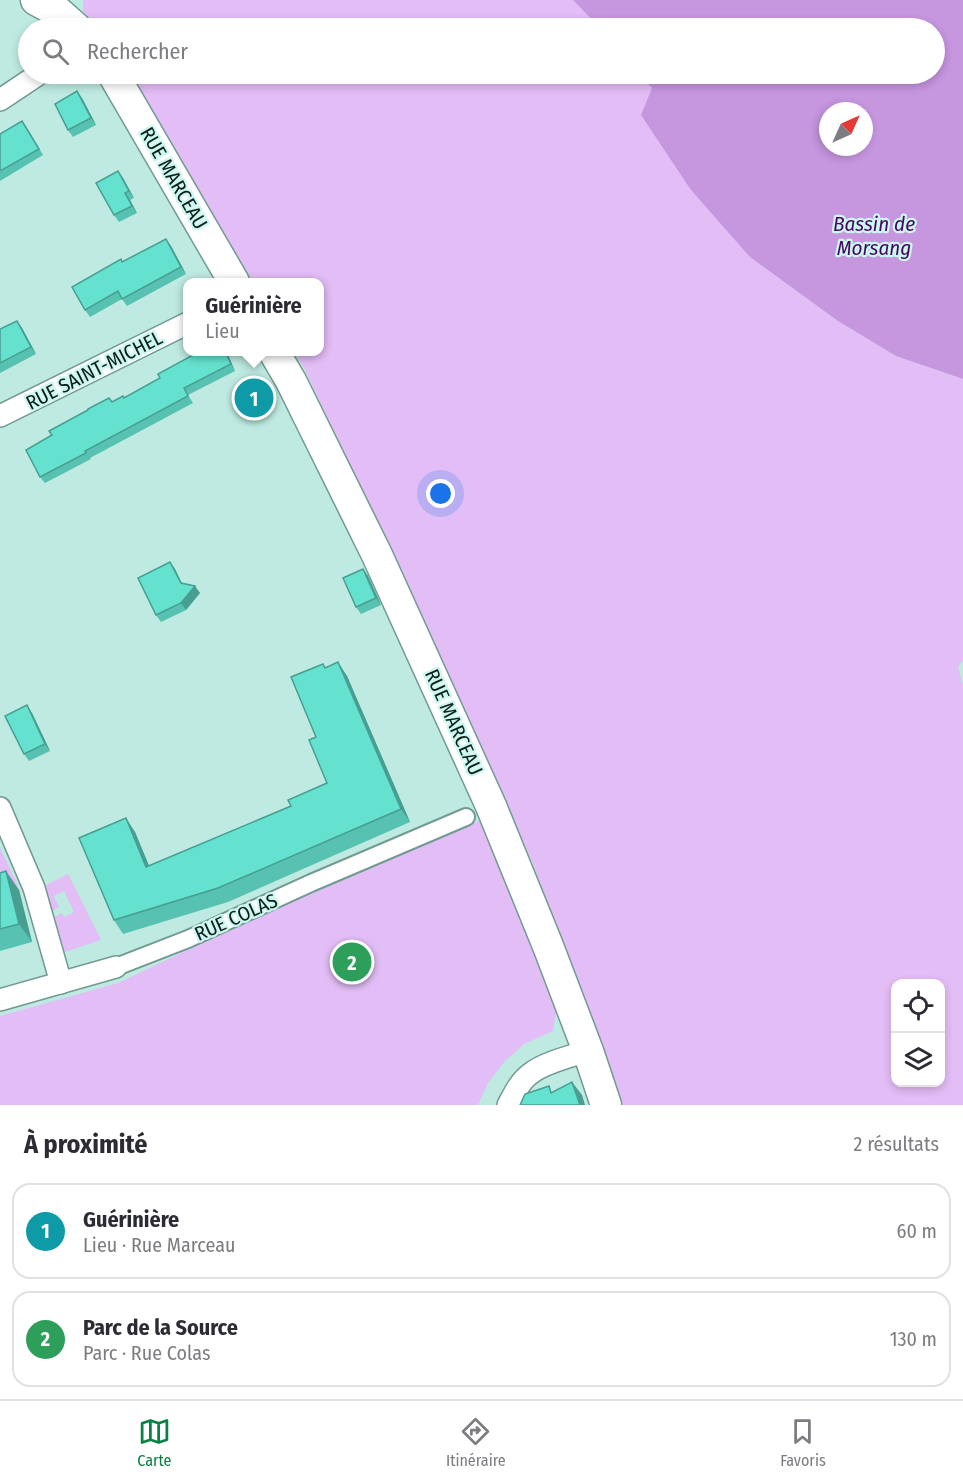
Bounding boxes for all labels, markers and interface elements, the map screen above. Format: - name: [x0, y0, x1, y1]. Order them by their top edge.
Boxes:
- search box: [18, 18, 945, 84]
- icon: search: [39, 35, 72, 68]
- text: Rechercher: [87, 38, 188, 65]
- north arrow: [819, 102, 873, 156]
- street label: RUE MARCEAU: [135, 123, 213, 233]
- water label: Bassin de Morsang: [833, 211, 915, 261]
- popup: [183, 278, 324, 356]
- text: Guérinière: [205, 292, 302, 319]
- text: Lieu: [205, 319, 240, 343]
- street label: RUE SAINT-MICHEL: [22, 325, 166, 415]
- pin: 1: [234, 376, 274, 420]
- your location: [426, 479, 455, 508]
- street label: RUE MARCEAU: [420, 665, 488, 779]
- street label: RUE COLAS: [191, 888, 281, 946]
- pin: 2: [332, 940, 372, 984]
- map controls: [891, 979, 945, 1087]
- button: locate: [891, 979, 945, 1033]
- button: layers: [891, 1033, 945, 1087]
- text: À proximité: [24, 1129, 147, 1160]
- text: 2 résultats: [854, 1132, 939, 1156]
- text: Guérinière: [83, 1206, 179, 1233]
- text: 1: [41, 1219, 50, 1243]
- text: 60 m: [897, 1219, 937, 1243]
- text: Lieu · Rue Marceau: [83, 1233, 235, 1257]
- text: Parc de la Source: [83, 1314, 238, 1341]
- text: 2: [41, 1327, 50, 1351]
- text: 130 m: [890, 1327, 937, 1351]
- text: Parc · Rue Colas: [83, 1341, 210, 1365]
- tab: Carte: [137, 1415, 172, 1470]
- tab: Itinéraire: [446, 1415, 506, 1470]
- tab: Favoris: [780, 1415, 826, 1470]

